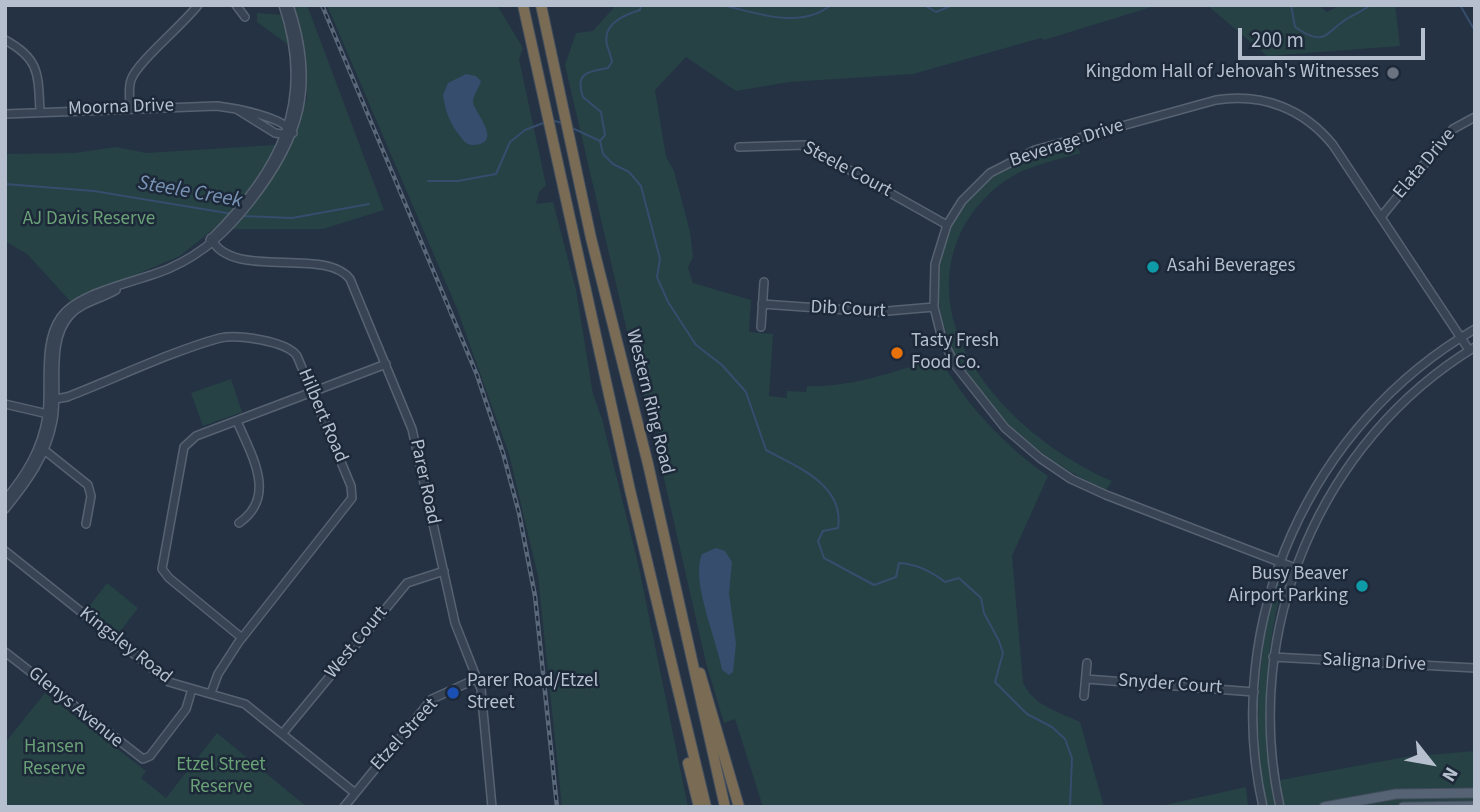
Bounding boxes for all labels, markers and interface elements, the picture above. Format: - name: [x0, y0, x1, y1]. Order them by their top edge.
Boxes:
- scale bar: [1242, 14, 1429, 58]
- text: 200 m: [1251, 25, 1304, 55]
- place label: Kingdom Hall of Jehovah's Witnesses: [1085, 62, 1379, 84]
- marker: Kingdom Hall of Jehovah's Witnesses: [1385, 65, 1401, 81]
- street label: Moorna Drive: [68, 95, 174, 121]
- street label: Beverage Drive: [1007, 115, 1127, 173]
- street label: Elata Drive: [1389, 124, 1461, 204]
- street label: Steele Court: [799, 137, 895, 203]
- water label: Steele Creek: [136, 171, 244, 215]
- park label: AJ Davis Reserve: [23, 209, 155, 231]
- place label: Asahi Beverages: [1167, 256, 1295, 278]
- marker: Asahi Beverages: [1145, 259, 1161, 275]
- street label: Dib Court: [810, 297, 886, 323]
- street label: Western Ring Road: [620, 327, 678, 477]
- place label: Tasty Fresh Food Co.: [911, 331, 999, 375]
- marker: Tasty Fresh Food Co.: [889, 345, 905, 361]
- street label: Hilbert Road: [292, 366, 352, 466]
- street label: Parer Road: [404, 437, 444, 527]
- place label: Busy Beaver Airport Parking: [1229, 564, 1348, 608]
- marker: Busy Beaver Airport Parking: [1354, 578, 1370, 594]
- street label: West Court: [321, 602, 393, 684]
- street label: Kingsley Road: [74, 603, 176, 689]
- street label: Saligna Drive: [1322, 649, 1426, 677]
- street label: Glenys Avenue: [23, 663, 127, 753]
- street label: Snyder Court: [1117, 670, 1223, 700]
- place label: Parer Road/Etzel Street: [467, 671, 598, 715]
- marker: Parer Road/Etzel Street: [445, 685, 461, 701]
- street label: Etzel Street: [367, 694, 443, 776]
- north arrow: [1396, 728, 1466, 798]
- park label: Hansen Reserve: [23, 737, 85, 781]
- park label: Etzel Street Reserve: [176, 755, 266, 799]
- text: N: [1435, 762, 1464, 786]

